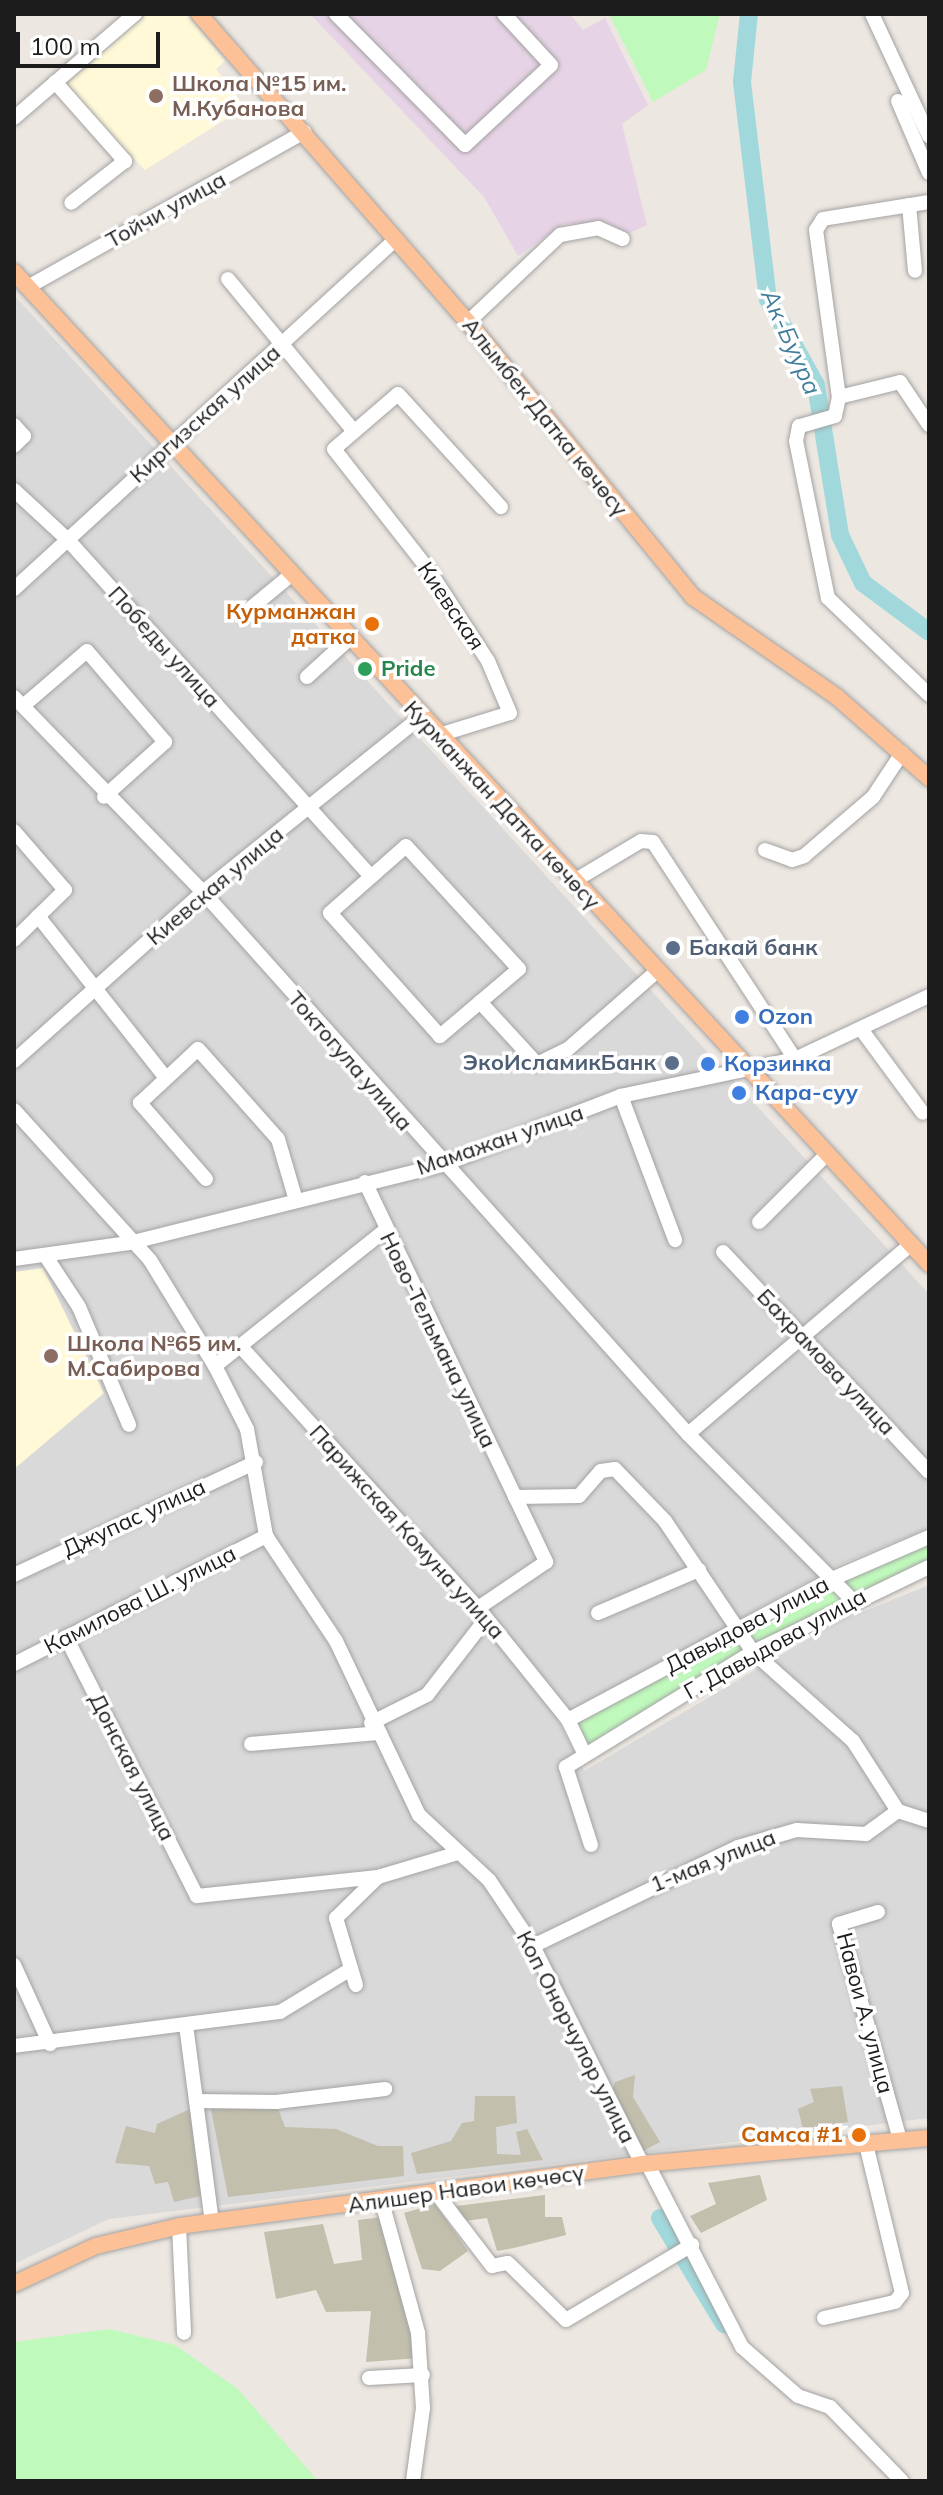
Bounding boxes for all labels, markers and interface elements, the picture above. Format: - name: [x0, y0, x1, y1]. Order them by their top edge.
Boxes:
- scale bar: [20, 16, 164, 66]
- text: 100 m: [30, 31, 101, 61]
- place label: Школа №15 им. М.Кубанова: [172, 70, 346, 122]
- marker: Школа №15 им. М.Кубанова: [147, 87, 165, 105]
- street label: Тойчи улица: [102, 166, 230, 254]
- water label: Ак-Буура: [755, 285, 827, 399]
- street label: Алымбек Датка көчөсү: [457, 312, 633, 522]
- street label: Киргизская улица: [124, 340, 286, 488]
- street label: Киевская: [412, 557, 490, 655]
- street label: Победы улица: [103, 581, 225, 713]
- place label: Курманжан датка: [226, 598, 356, 650]
- marker: Курманжан датка: [363, 615, 381, 633]
- place label: Pride: [381, 656, 436, 682]
- marker: Pride: [356, 660, 374, 678]
- street label: Курманжан Датка көчөсү: [398, 695, 606, 915]
- street label: Киевская улица: [141, 821, 289, 951]
- place label: Бакай банк: [689, 935, 818, 961]
- marker: Бакай банк: [664, 939, 682, 957]
- street label: Токтогула улица: [282, 986, 418, 1136]
- place label: Ozon: [758, 1004, 813, 1030]
- marker: Ozon: [733, 1008, 751, 1026]
- place label: ЭкоИсламикБанк: [463, 1050, 656, 1076]
- place label: Корзинка: [724, 1051, 832, 1077]
- marker: ЭкоИсламикБанк: [663, 1054, 681, 1072]
- marker: Корзинка: [699, 1055, 717, 1073]
- place label: Кара-суу: [755, 1080, 858, 1106]
- marker: Кара-суу: [730, 1084, 748, 1102]
- street label: Мамажан улица: [413, 1099, 587, 1181]
- street label: Ново-Тельмана улица: [374, 1228, 502, 1452]
- street label: Бахрамова улица: [751, 1283, 901, 1441]
- place label: Школа №65 им. М.Сабирова: [67, 1330, 241, 1382]
- marker: Школа №65 им. М.Сабирова: [42, 1347, 60, 1365]
- street label: Парижская Комуна улица: [304, 1420, 510, 1644]
- street label: Джупас улица: [58, 1473, 210, 1563]
- street label: Камилова Ш. улица: [40, 1540, 240, 1660]
- street label: Давыдова улица: [661, 1571, 833, 1679]
- street label: Г. Давыдова улица: [679, 1583, 871, 1705]
- street label: Донская улица: [83, 1689, 181, 1845]
- street label: 1-мая улица: [647, 1824, 779, 1898]
- street label: Коп Онорчулор улица: [511, 1926, 641, 2148]
- street label: Навои А. улица: [831, 1930, 899, 2096]
- place label: Самса #1: [741, 2122, 843, 2148]
- marker: Самса #1: [850, 2126, 868, 2144]
- street label: Алишер Навои көчөсү: [346, 2159, 586, 2219]

